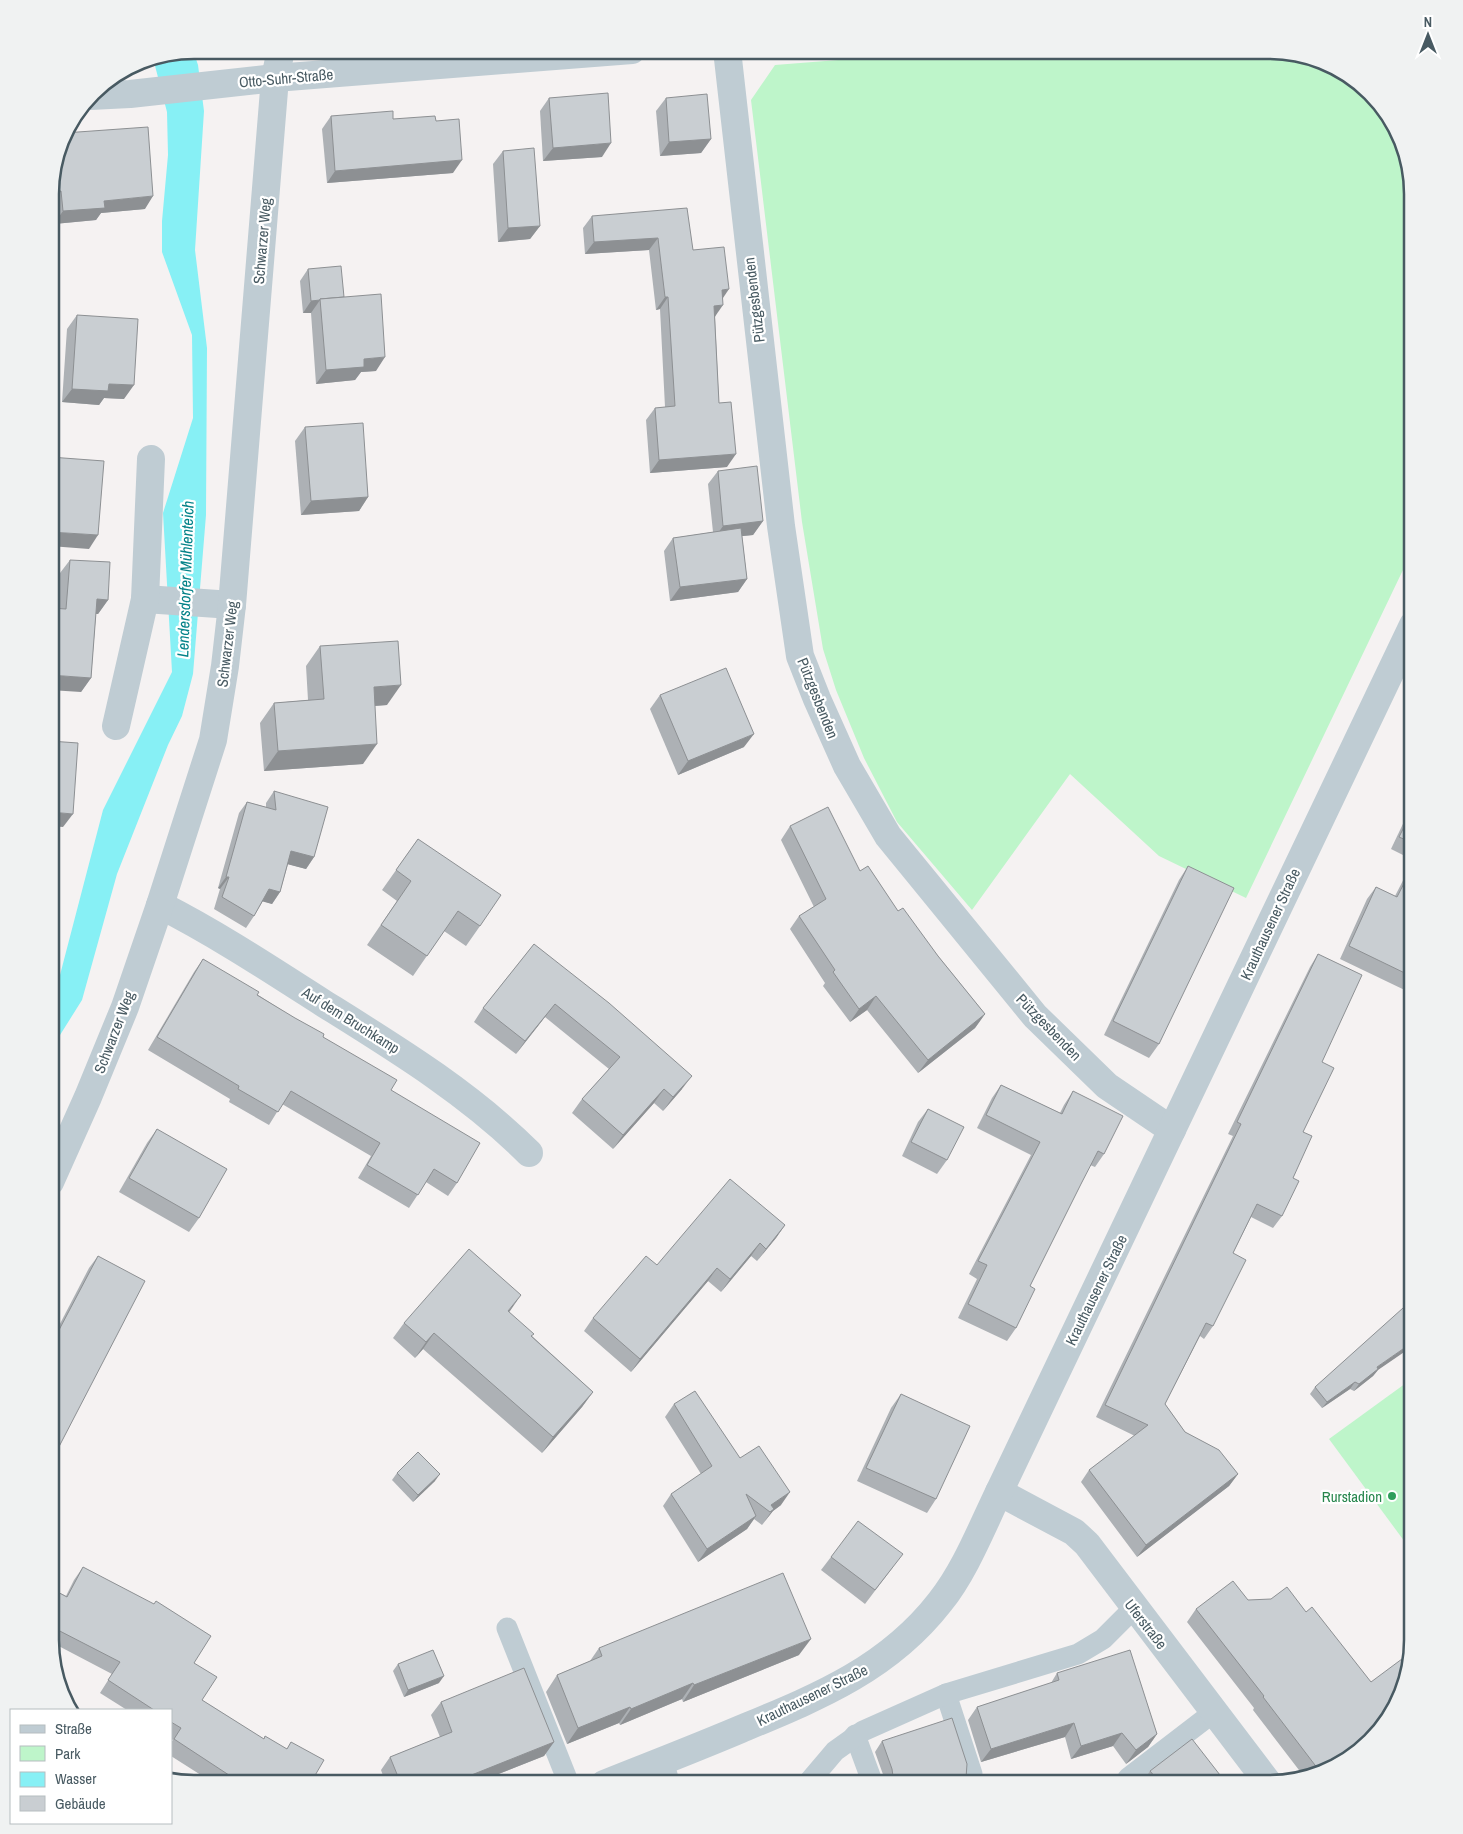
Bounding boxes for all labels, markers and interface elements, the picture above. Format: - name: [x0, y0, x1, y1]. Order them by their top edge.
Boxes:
- north arrow: [1403, 10, 1453, 60]
- text: N: [1424, 13, 1432, 31]
- street label: Otto-Suhr-Straße: [238, 63, 334, 93]
- street label: Schwarzer Weg: [248, 197, 276, 285]
- street label: Pützgesbenden: [738, 256, 770, 344]
- water label: Lendersdorfer Mühlenteich: [171, 500, 199, 658]
- street label: Schwarzer Weg: [211, 600, 243, 688]
- street label: Pützgesbenden: [792, 654, 844, 742]
- street label: Krauthausener Straße: [1235, 865, 1305, 983]
- street label: Auf dem Bruchkamp: [297, 981, 404, 1059]
- street label: Schwarzer Weg: [89, 988, 139, 1076]
- street label: Pützgesbenden: [1012, 989, 1086, 1065]
- street label: Krauthausener Straße: [1060, 1231, 1132, 1349]
- place label: Rurstadion: [1322, 1486, 1382, 1507]
- marker: Rurstadion: [1386, 1490, 1398, 1502]
- street label: Uferstraße: [1120, 1595, 1172, 1653]
- street label: Krauthausener Straße: [753, 1659, 871, 1731]
- legend: [10, 1709, 172, 1824]
- text: Straße: [55, 1718, 92, 1739]
- text: Park: [55, 1743, 81, 1764]
- text: Wasser: [55, 1768, 96, 1789]
- text: Gebäude: [55, 1793, 106, 1814]

